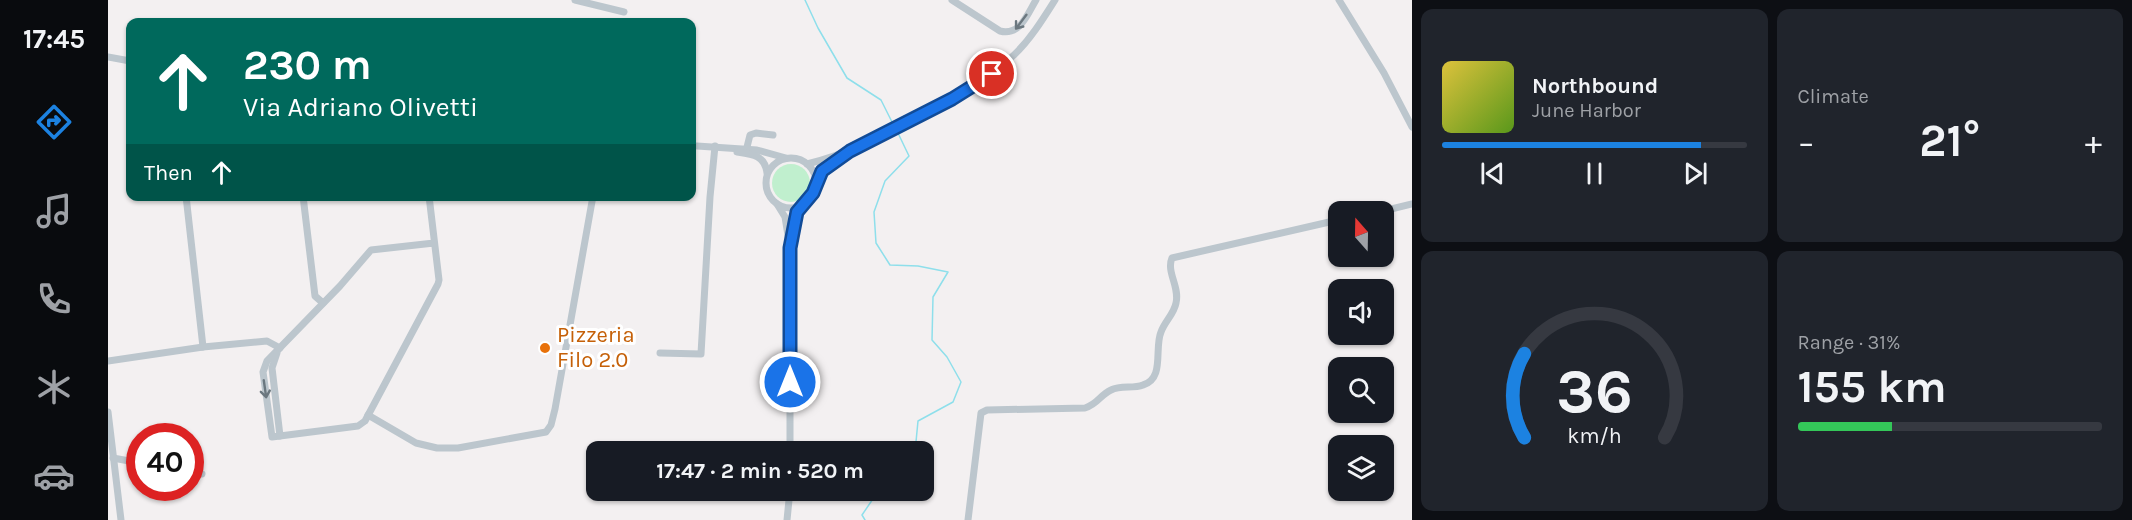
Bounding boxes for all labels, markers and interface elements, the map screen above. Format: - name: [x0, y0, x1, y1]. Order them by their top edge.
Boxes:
- one-way arrow: [1015, 14, 1028, 30]
- text: 17:45: [23, 23, 85, 55]
- text: 230 m: [243, 40, 372, 90]
- icon: ahead: [144, 42, 222, 120]
- pin: [966, 48, 1017, 99]
- icon: arrive: [975, 57, 1008, 90]
- text: Northbound: [1532, 73, 1658, 99]
- text: Climate: [1798, 85, 1869, 108]
- text: Via Adriano Olivetti: [243, 91, 478, 123]
- text: June Harbor: [1532, 99, 1641, 122]
- icon: directions: [33, 101, 75, 143]
- text: 21°: [1919, 115, 1980, 167]
- text: −: [1798, 123, 1815, 161]
- text: +: [2085, 123, 2102, 161]
- icon: ahead: [205, 156, 238, 189]
- icon: previous: [1476, 157, 1509, 190]
- icon: pause: [1578, 157, 1611, 190]
- icon: next: [1679, 157, 1712, 190]
- text: Then: [144, 160, 193, 186]
- icon: music: [33, 190, 75, 232]
- north arrow: [1328, 201, 1394, 267]
- map controls: [1328, 201, 1394, 501]
- icon: phone: [33, 278, 75, 320]
- button: sound: [1328, 279, 1394, 345]
- place label: Pizzeria Filo 2.0: [557, 322, 635, 373]
- text: Range · 31%: [1798, 331, 1900, 354]
- marker: Pizzeria Filo 2.0: [538, 341, 552, 355]
- position arrow: [758, 350, 822, 414]
- text: 36: [1556, 355, 1633, 428]
- button: search: [1328, 357, 1394, 423]
- text: 155 km: [1798, 361, 1947, 413]
- icon: climate: [33, 366, 75, 408]
- one-way arrow: [260, 379, 271, 399]
- speed limit sign: 40: [126, 423, 204, 501]
- text: km/h: [1567, 423, 1621, 448]
- button: layers: [1328, 435, 1394, 501]
- icon: car: [33, 455, 75, 497]
- text: 17:47 · 2 min · 520 m: [656, 458, 864, 484]

